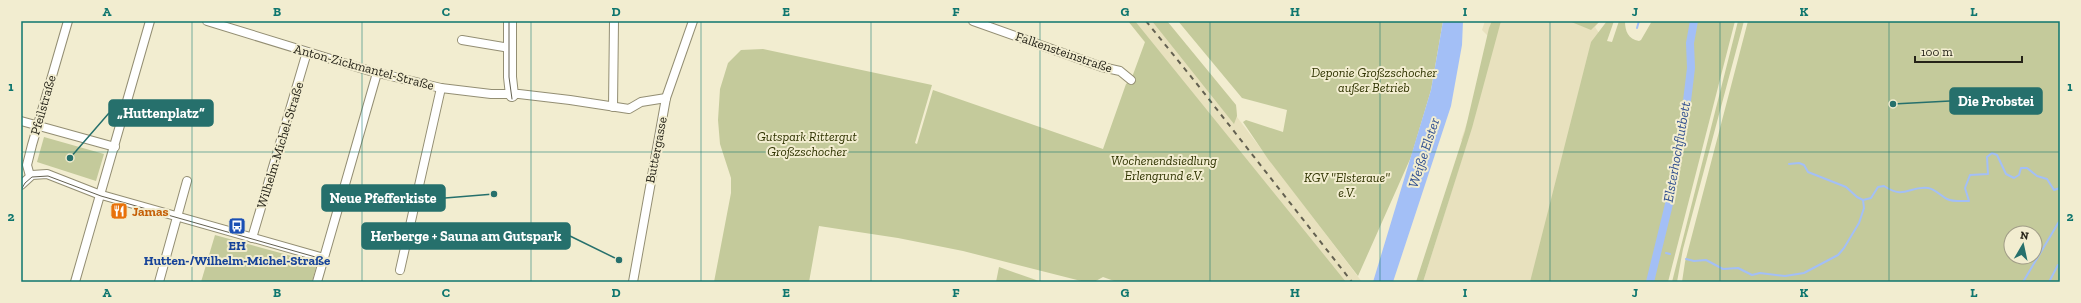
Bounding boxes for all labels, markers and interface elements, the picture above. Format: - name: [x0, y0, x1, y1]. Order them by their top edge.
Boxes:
- text: A: [103, 4, 112, 19]
- text: B: [273, 4, 281, 19]
- text: C: [442, 4, 450, 19]
- text: D: [611, 4, 621, 19]
- text: E: [782, 4, 790, 19]
- text: F: [952, 4, 960, 19]
- text: G: [1121, 4, 1130, 19]
- text: H: [1290, 4, 1300, 19]
- text: I: [1463, 4, 1468, 19]
- text: J: [1632, 4, 1638, 19]
- text: K: [1800, 4, 1809, 19]
- text: L: [1970, 4, 1978, 19]
- street label: Falkensteinstraße: [1014, 28, 1114, 76]
- scale bar: [1915, 38, 2022, 64]
- street label: Anton-Zickmantel-Straße: [292, 41, 436, 93]
- text: 100 m: [1921, 45, 1953, 59]
- park label: Deponie Großzschocher außer Betrieb: [1311, 65, 1437, 95]
- street label: Pfeilstraße: [27, 73, 59, 137]
- text: 1: [8, 79, 14, 94]
- text: 1: [2067, 79, 2073, 94]
- street label: Wilhelm-Michel-Straße: [254, 80, 306, 210]
- callout: Die Probstei: [1950, 88, 2042, 114]
- text: Die Probstei: [1958, 93, 2034, 110]
- callout: „Huttenplatz“: [109, 100, 213, 126]
- water label: Elsterhochflutbett: [1660, 100, 1694, 204]
- text: „Huttenplatz“: [117, 105, 205, 122]
- street label: Buttergasse: [642, 116, 670, 184]
- water label: Weiße Elster: [1405, 116, 1443, 190]
- park label: Gutspark Rittergut Großzschocher: [757, 129, 857, 159]
- park label: Wochenendsiedlung Erlengrund e.V.: [1111, 153, 1217, 183]
- park label: KGV "Elsteraue" e.V.: [1304, 170, 1390, 200]
- callout: Neue Pfefferkiste: [322, 185, 445, 211]
- text: Neue Pfefferkiste: [330, 190, 437, 207]
- restaurant icon: Jamas: [109, 201, 129, 221]
- place label: Jamas: [132, 204, 168, 219]
- text: 2: [8, 209, 15, 224]
- text: 2: [2067, 209, 2074, 224]
- bus stop icon: EH Hutten-/Wilhelm-Michel-Straße: [227, 216, 247, 236]
- callout: Herberge + Sauna am Gutspark: [362, 223, 570, 249]
- north arrow: [2003, 225, 2043, 265]
- text: Herberge + Sauna am Gutspark: [370, 228, 562, 245]
- text: N: [2019, 229, 2030, 243]
- place label: EH Hutten-/Wilhelm-Michel-Straße: [144, 238, 331, 268]
- text: A: [103, 285, 112, 300]
- text: B: [273, 285, 281, 300]
- text: C: [442, 285, 450, 300]
- text: D: [611, 285, 621, 300]
- text: E: [782, 285, 790, 300]
- text: F: [952, 285, 960, 300]
- text: G: [1121, 285, 1130, 300]
- text: H: [1290, 285, 1300, 300]
- text: I: [1463, 285, 1468, 300]
- text: J: [1632, 285, 1638, 300]
- text: K: [1800, 285, 1809, 300]
- text: L: [1970, 285, 1978, 300]

